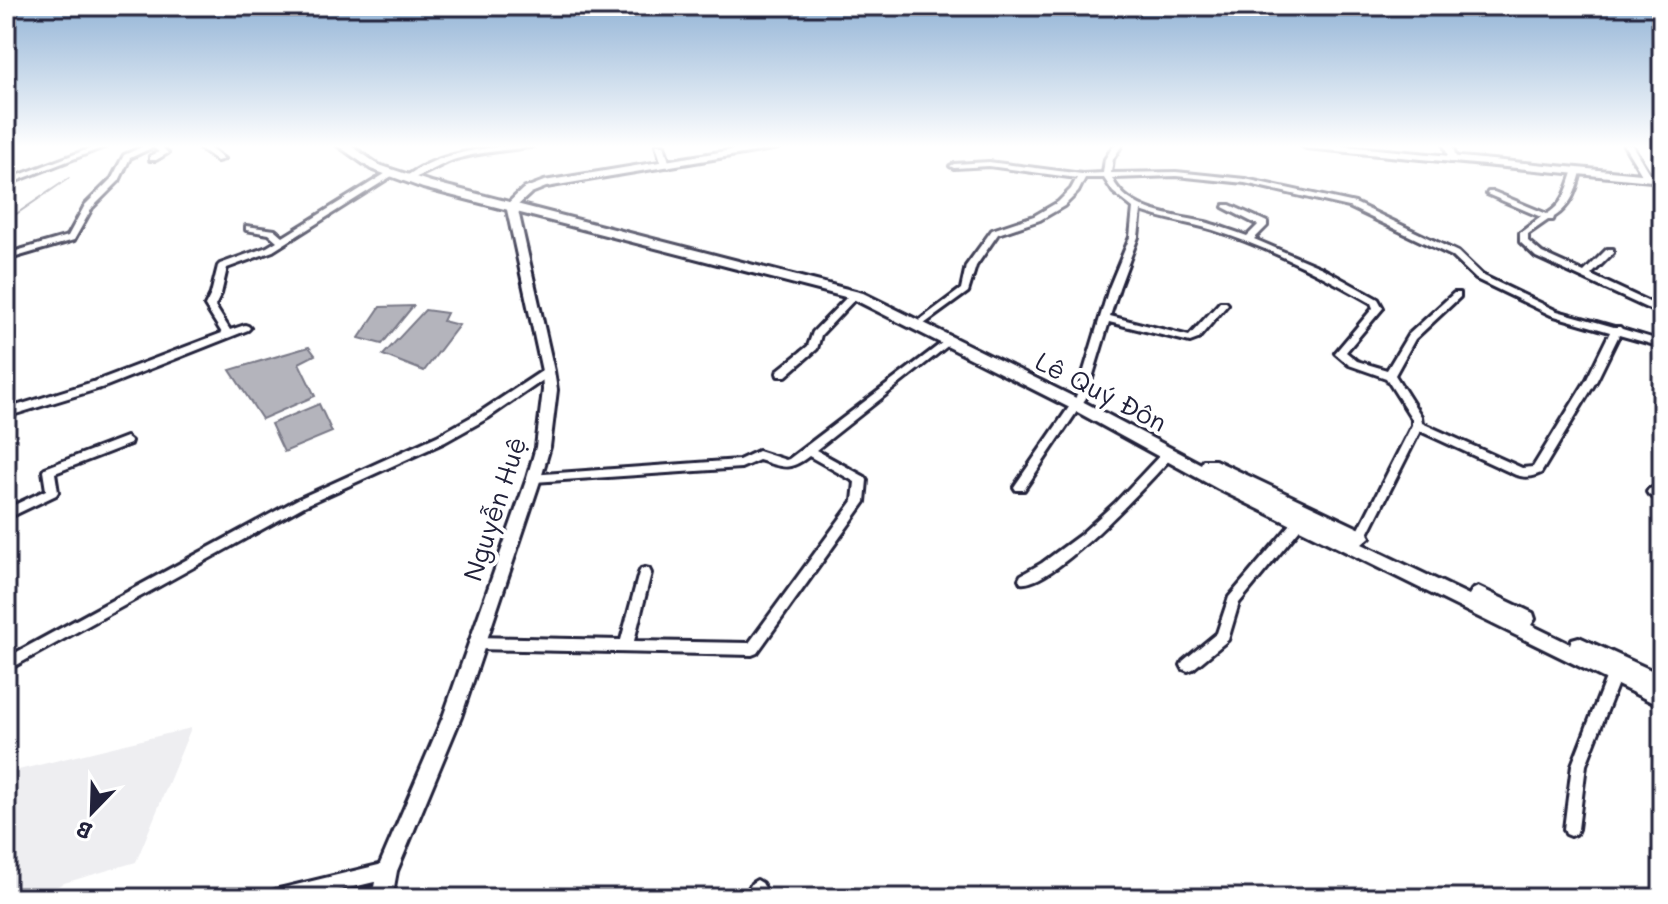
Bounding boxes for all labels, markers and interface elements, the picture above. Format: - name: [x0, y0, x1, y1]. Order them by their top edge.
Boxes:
- street label: Lê Quý Đôn: [1030, 343, 1173, 439]
- street label: Nguyễn Huệ: [455, 432, 533, 585]
- north arrow: [52, 772, 132, 852]
- text: B: [71, 815, 96, 847]

